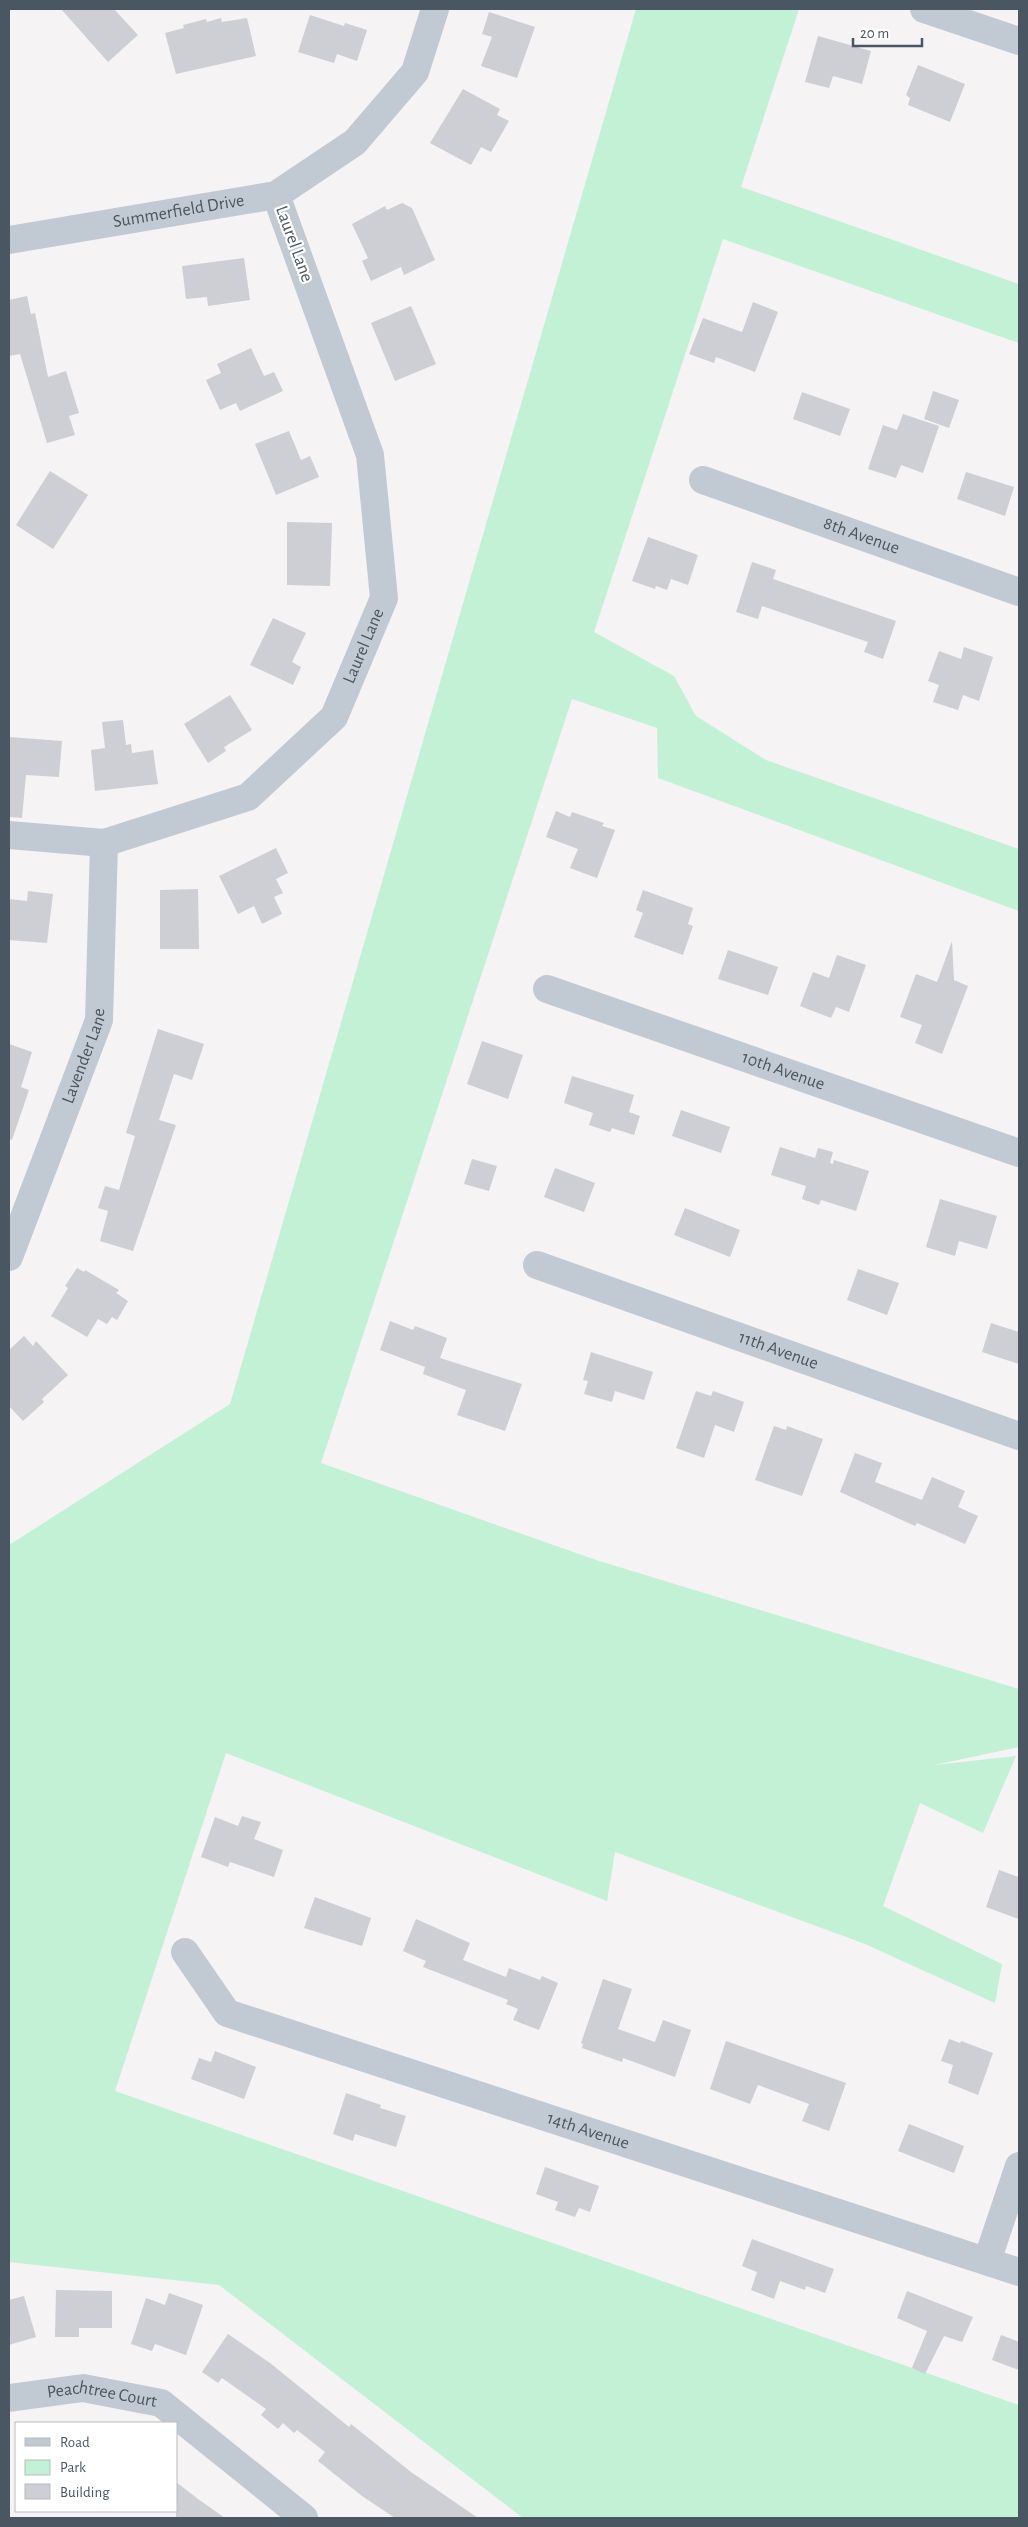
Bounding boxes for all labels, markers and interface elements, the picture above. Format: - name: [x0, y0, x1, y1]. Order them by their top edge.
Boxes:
- scale bar: [853, 15, 922, 47]
- text: 20 m: [860, 26, 889, 41]
- street label: Summerfield Drive: [112, 191, 246, 231]
- street label: Laurel Lane: [272, 204, 316, 284]
- street label: 8th Avenue: [821, 514, 902, 558]
- street label: Laurel Lane: [340, 606, 388, 686]
- street label: Lavender Lane: [59, 1008, 109, 1106]
- street label: 10th Avenue: [739, 1048, 827, 1094]
- street label: 11th Avenue: [736, 1328, 820, 1373]
- street label: 14th Avenue: [545, 2109, 632, 2153]
- street label: Peachtree Court: [46, 2378, 158, 2411]
- legend: [15, 2422, 178, 2512]
- text: Road: [60, 2435, 90, 2450]
- text: Park: [60, 2460, 86, 2475]
- text: Building: [60, 2485, 110, 2500]

